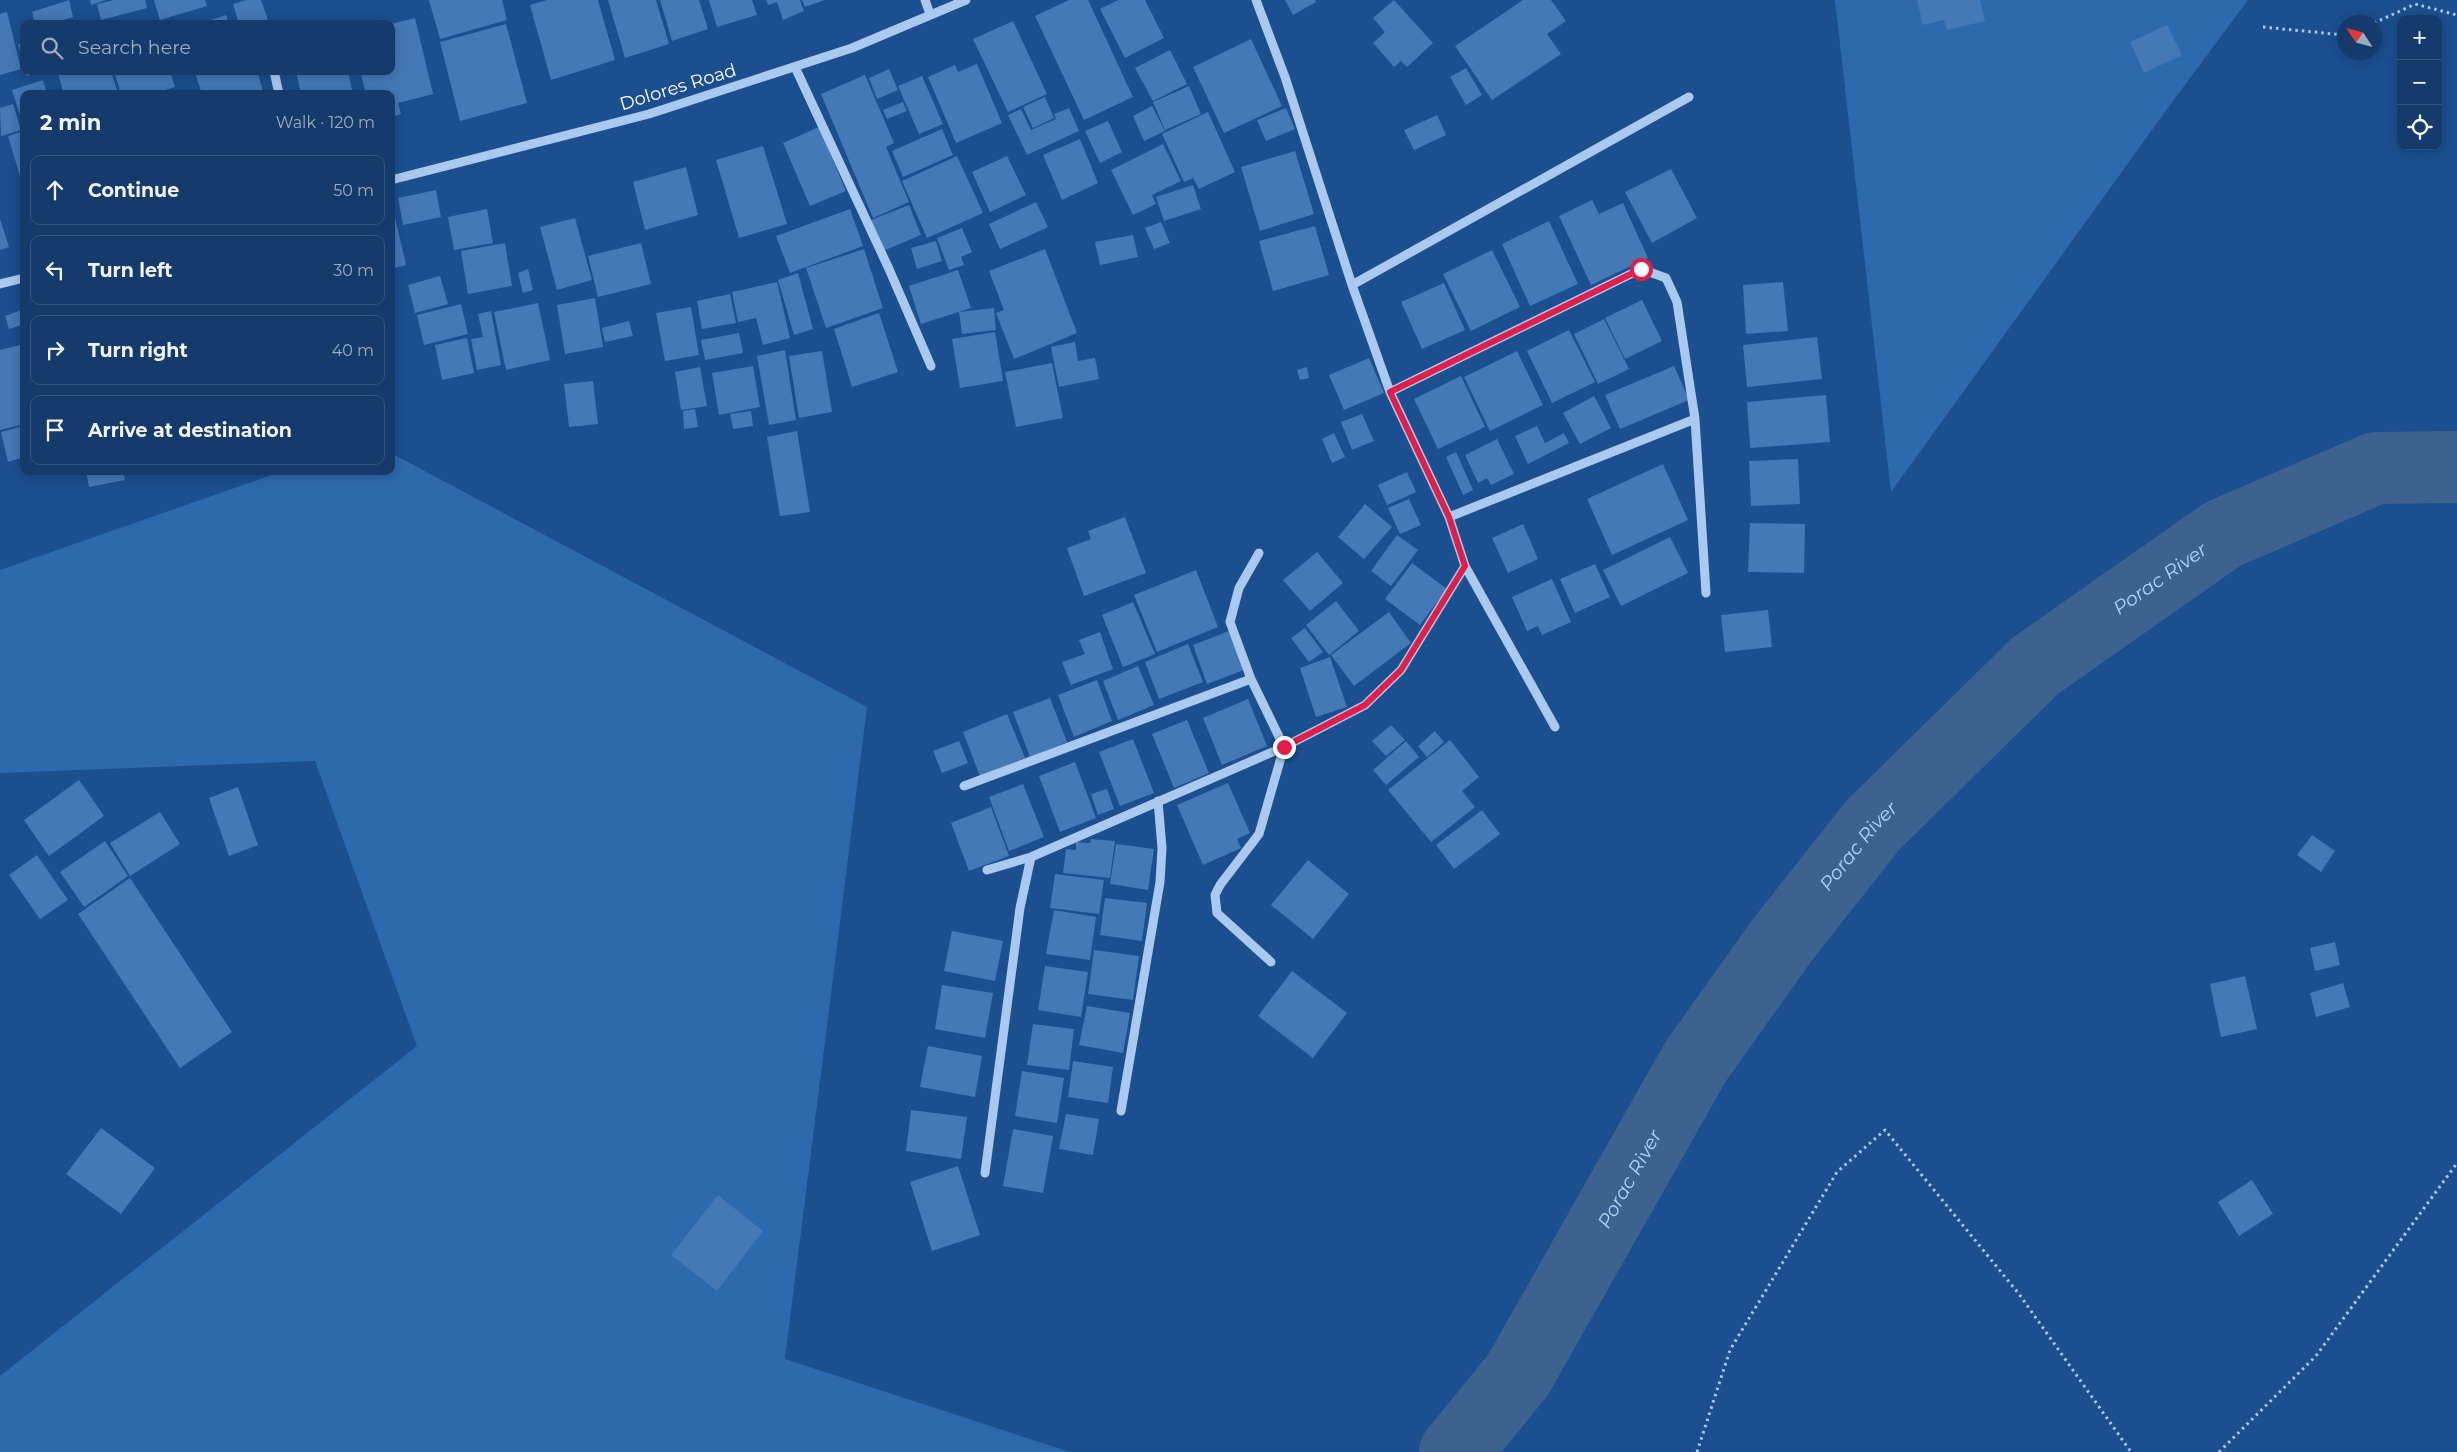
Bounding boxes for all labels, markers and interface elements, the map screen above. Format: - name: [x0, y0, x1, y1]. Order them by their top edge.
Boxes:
- north arrow: [2337, 15, 2382, 60]
- map controls: [2397, 15, 2442, 150]
- button: +: [2397, 15, 2442, 60]
- search box: [20, 20, 395, 75]
- icon: search: [38, 34, 66, 62]
- text: Search here: [78, 36, 191, 59]
- street label: Dolores Road: [617, 59, 739, 115]
- button: −: [2397, 60, 2442, 105]
- button: locate: [2397, 105, 2442, 150]
- text: 2 min: [40, 110, 101, 135]
- text: Walk · 120 m: [276, 113, 375, 132]
- icon: ahead: [41, 176, 69, 204]
- text: Continue: [88, 179, 179, 202]
- text: 50 m: [333, 181, 374, 200]
- icon: left: [41, 256, 69, 284]
- route start: [1630, 258, 1653, 281]
- text: Turn left: [88, 259, 173, 282]
- text: 30 m: [333, 261, 374, 280]
- icon: right: [41, 336, 69, 364]
- text: Turn right: [88, 339, 188, 362]
- text: 40 m: [332, 341, 374, 360]
- icon: arrive: [41, 416, 69, 444]
- text: Arrive at destination: [88, 419, 292, 442]
- water label: Porac River: [2109, 538, 2212, 620]
- route end: [1273, 736, 1296, 759]
- water label: Porac River: [1815, 796, 1902, 895]
- water label: Porac River: [1593, 1126, 1667, 1232]

